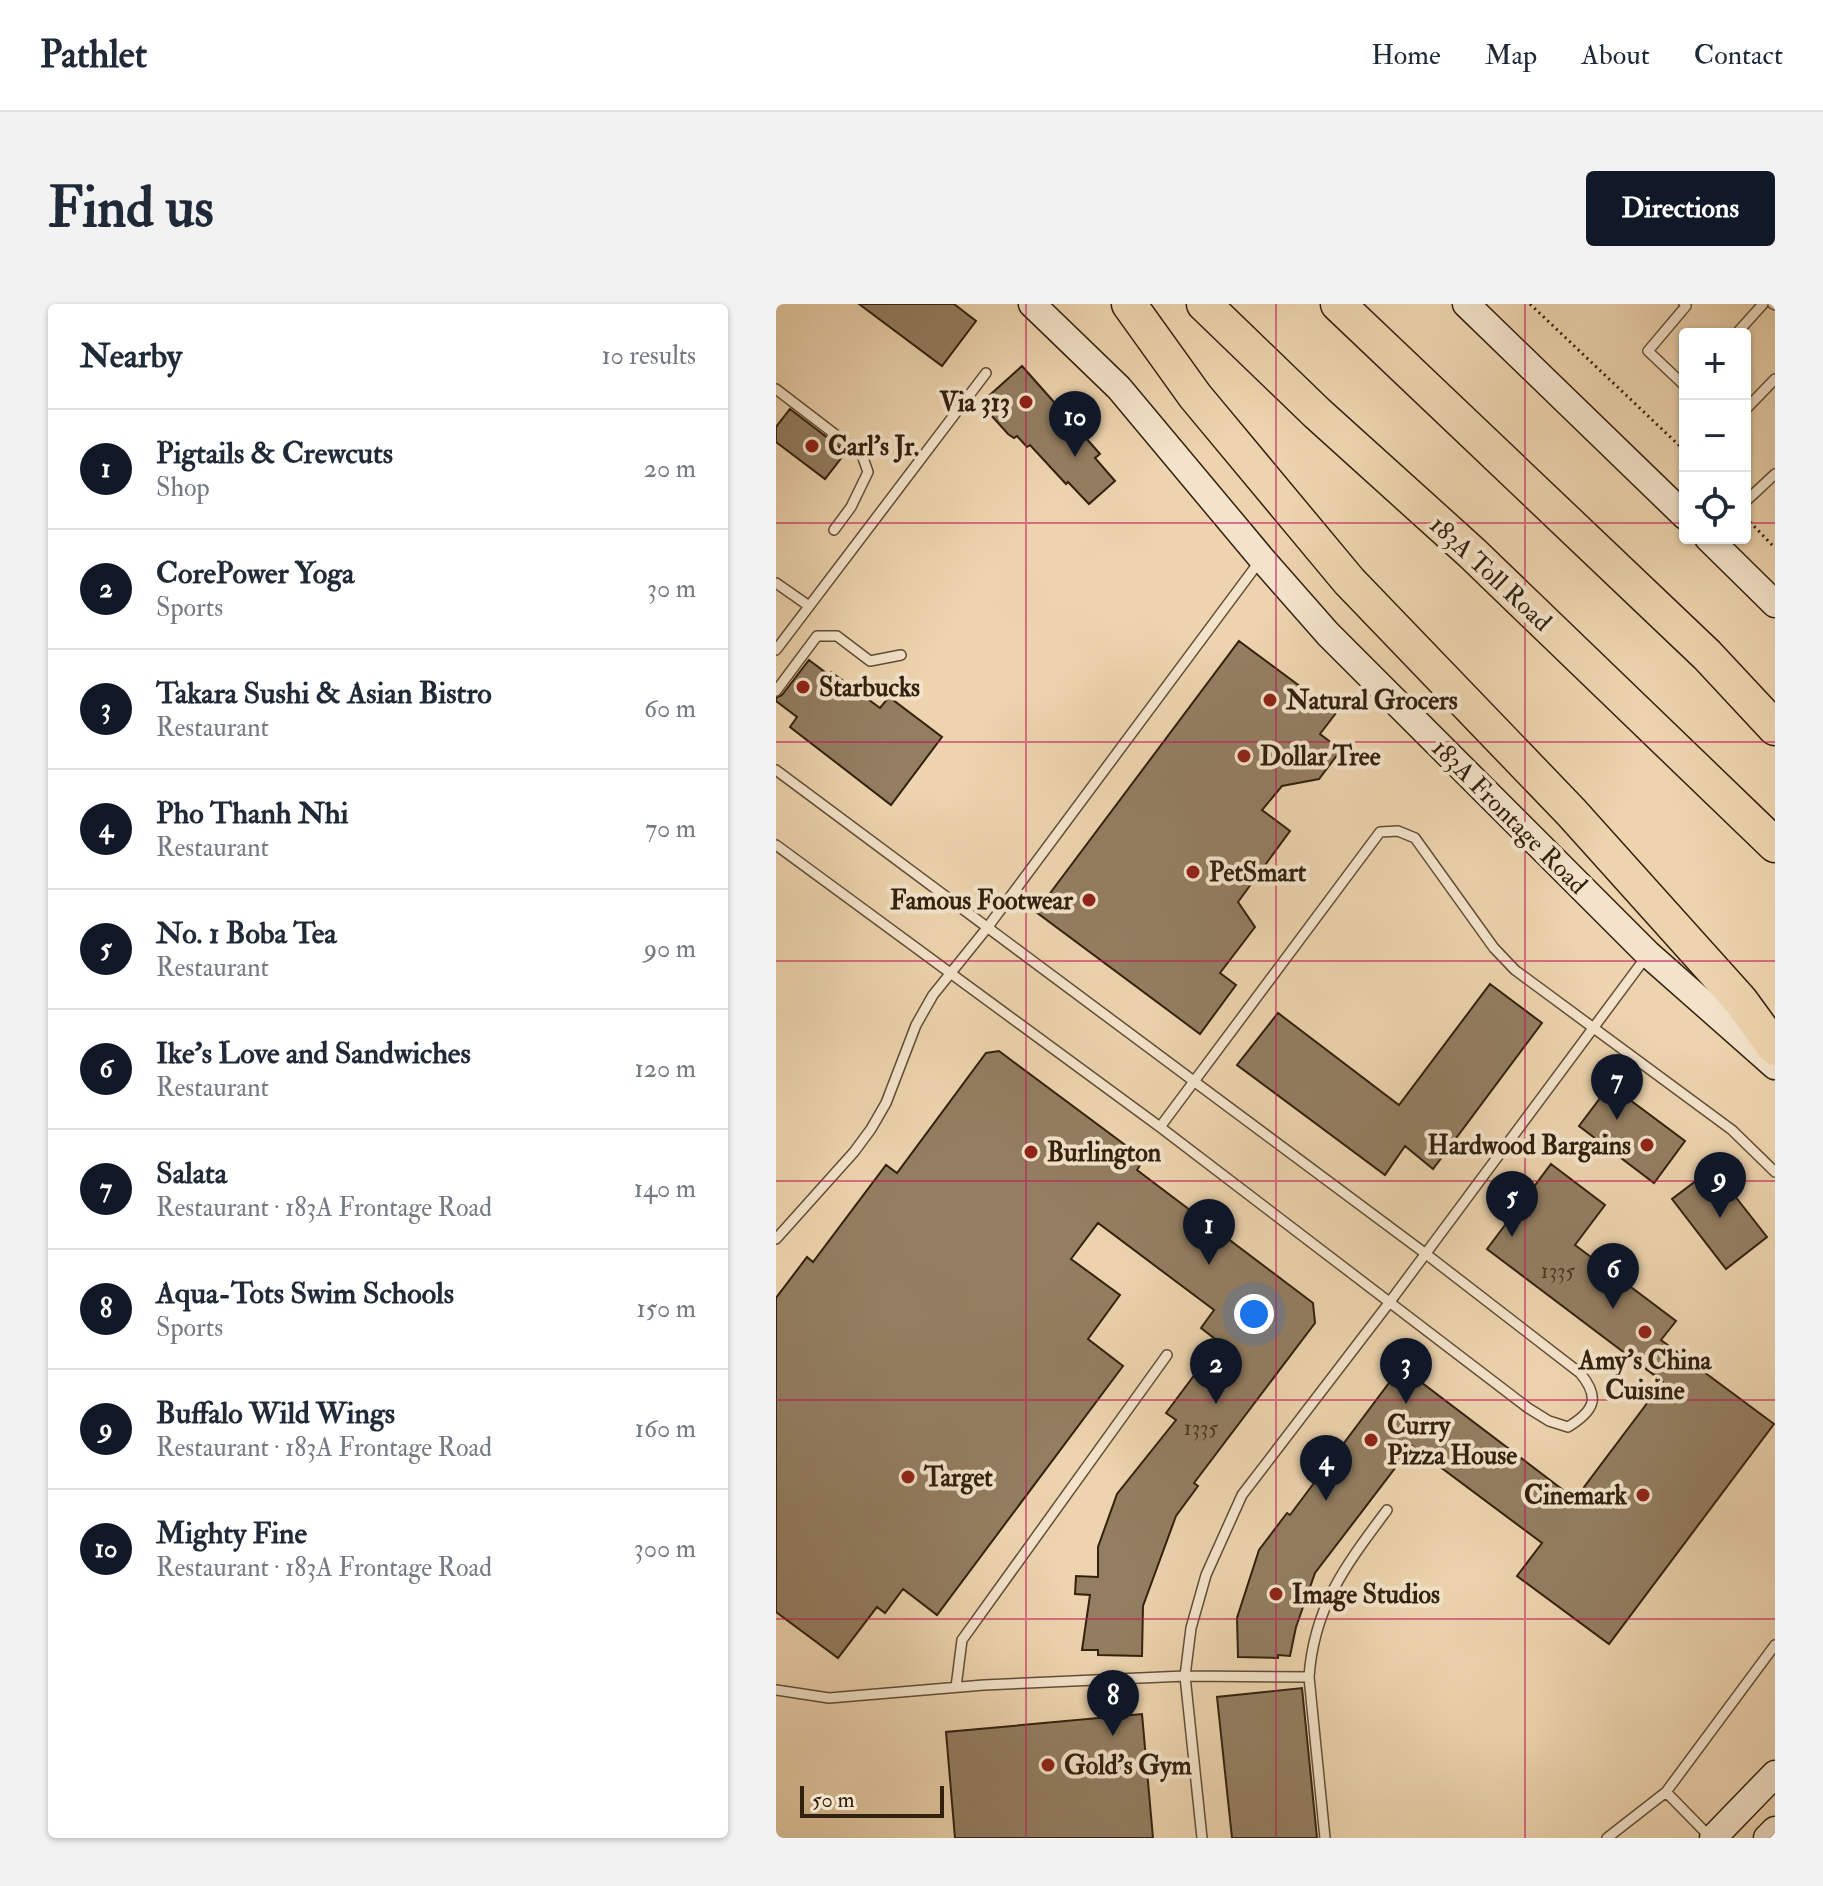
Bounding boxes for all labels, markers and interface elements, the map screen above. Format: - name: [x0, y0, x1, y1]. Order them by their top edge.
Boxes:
- text: Pathlet: [40, 31, 147, 79]
- text: Home: [1371, 38, 1441, 73]
- text: Map: [1485, 38, 1537, 73]
- text: About: [1581, 38, 1650, 73]
- text: Contact: [1694, 38, 1783, 73]
- button: Directions: [1586, 171, 1775, 246]
- text: Find us: [48, 173, 214, 244]
- map controls: [1679, 328, 1751, 544]
- button: +: [1679, 328, 1751, 400]
- text: Nearby: [80, 335, 182, 378]
- text: 10 results: [601, 340, 696, 372]
- place label: Via 313: [938, 387, 1010, 419]
- pin: 10: [1049, 391, 1101, 457]
- marker: Via 313: [1017, 393, 1035, 411]
- button: −: [1679, 400, 1751, 472]
- place label: Carl's Jr.: [828, 431, 919, 463]
- text: Pigtails & Crewcuts: [156, 435, 393, 472]
- marker: Carl's Jr.: [803, 437, 821, 455]
- text: 1: [101, 453, 111, 485]
- text: 20 m: [644, 453, 696, 485]
- text: Shop: [156, 472, 210, 504]
- button: locate: [1679, 472, 1751, 544]
- street label: 183A Toll Road: [1423, 509, 1558, 638]
- text: CorePower Yoga: [156, 555, 354, 592]
- text: 2: [99, 573, 113, 605]
- text: 30 m: [647, 573, 696, 605]
- text: Sports: [156, 592, 223, 624]
- place label: Starbucks: [819, 672, 920, 704]
- text: Takara Sushi & Asian Bistro: [156, 675, 492, 712]
- marker: Starbucks: [794, 678, 812, 696]
- place label: Natural Grocers: [1285, 685, 1458, 717]
- marker: Natural Grocers: [1261, 691, 1279, 709]
- text: 3: [101, 693, 111, 725]
- text: 60 m: [644, 693, 696, 725]
- text: Restaurant: [156, 712, 269, 744]
- street label: 183A Frontage Road: [1425, 732, 1594, 901]
- place label: Dollar Tree: [1260, 741, 1381, 773]
- marker: Dollar Tree: [1235, 747, 1253, 765]
- text: Pho Thanh Nhi: [156, 795, 348, 832]
- text: 4: [99, 813, 113, 845]
- text: 70 m: [645, 813, 696, 845]
- text: Restaurant: [156, 832, 269, 864]
- place label: PetSmart: [1209, 857, 1307, 889]
- marker: PetSmart: [1184, 863, 1202, 881]
- place label: Famous Footwear: [890, 885, 1073, 917]
- marker: Famous Footwear: [1080, 891, 1098, 909]
- text: No. 1 Boba Tea: [156, 915, 337, 952]
- text: 5: [100, 933, 112, 965]
- text: 90 m: [644, 933, 696, 965]
- text: Restaurant: [156, 952, 269, 984]
- text: Ike's Love and Sandwiches: [156, 1035, 471, 1072]
- text: 6: [99, 1053, 113, 1085]
- text: 120 m: [635, 1053, 696, 1085]
- pin: 7: [1591, 1054, 1643, 1120]
- text: Restaurant: [156, 1072, 269, 1104]
- place label: Hardwood Bargains: [1428, 1130, 1631, 1163]
- marker: Hardwood Bargains: [1638, 1136, 1656, 1154]
- place label: Burlington: [1047, 1137, 1162, 1170]
- marker: Burlington: [1022, 1143, 1040, 1161]
- pin: 9: [1694, 1152, 1746, 1218]
- text: Salata: [156, 1155, 227, 1192]
- pin: 5: [1486, 1171, 1538, 1237]
- text: 7: [100, 1173, 112, 1205]
- text: 140 m: [634, 1173, 696, 1205]
- text: Restaurant · 183A Frontage Road: [156, 1192, 492, 1224]
- pin: 1: [1183, 1199, 1235, 1265]
- pin: 6: [1587, 1243, 1639, 1309]
- house number: 1335: [1541, 1257, 1576, 1285]
- text: Aqua-Tots Swim Schools: [156, 1275, 454, 1312]
- text: 8: [100, 1293, 112, 1325]
- text: 150 m: [637, 1293, 696, 1325]
- your location: [1234, 1294, 1274, 1334]
- text: Sports: [156, 1312, 223, 1344]
- marker: Amy's China Cuisine: [1636, 1323, 1654, 1341]
- pin: 2: [1190, 1338, 1242, 1404]
- pin: 3: [1380, 1338, 1432, 1404]
- place label: Amy's China Cuisine: [1578, 1345, 1713, 1407]
- text: Buffalo Wild Wings: [156, 1395, 395, 1432]
- place label: Curry Pizza House: [1387, 1410, 1517, 1472]
- text: 9: [99, 1413, 113, 1445]
- text: 160 m: [635, 1413, 696, 1445]
- house number: 1335: [1184, 1414, 1219, 1442]
- marker: Curry Pizza House: [1362, 1431, 1380, 1449]
- text: Restaurant · 183A Frontage Road: [156, 1432, 492, 1464]
- pin: 4: [1300, 1435, 1352, 1501]
- place label: Target: [923, 1462, 993, 1495]
- marker: Target: [899, 1468, 917, 1486]
- place label: Cinemark: [1524, 1480, 1628, 1512]
- marker: Cinemark: [1634, 1486, 1652, 1504]
- text: Mighty Fine: [156, 1515, 307, 1552]
- text: 10: [95, 1533, 117, 1565]
- text: 300 m: [634, 1533, 696, 1565]
- text: Restaurant · 183A Frontage Road: [156, 1552, 492, 1584]
- place label: Image Studios: [1292, 1579, 1440, 1612]
- marker: Image Studios: [1267, 1585, 1285, 1603]
- pin: 8: [1087, 1670, 1139, 1736]
- place label: Gold's Gym: [1064, 1750, 1192, 1783]
- marker: Gold's Gym: [1039, 1756, 1057, 1774]
- scale bar: [800, 1782, 944, 1818]
- text: 50 m: [812, 1786, 854, 1814]

